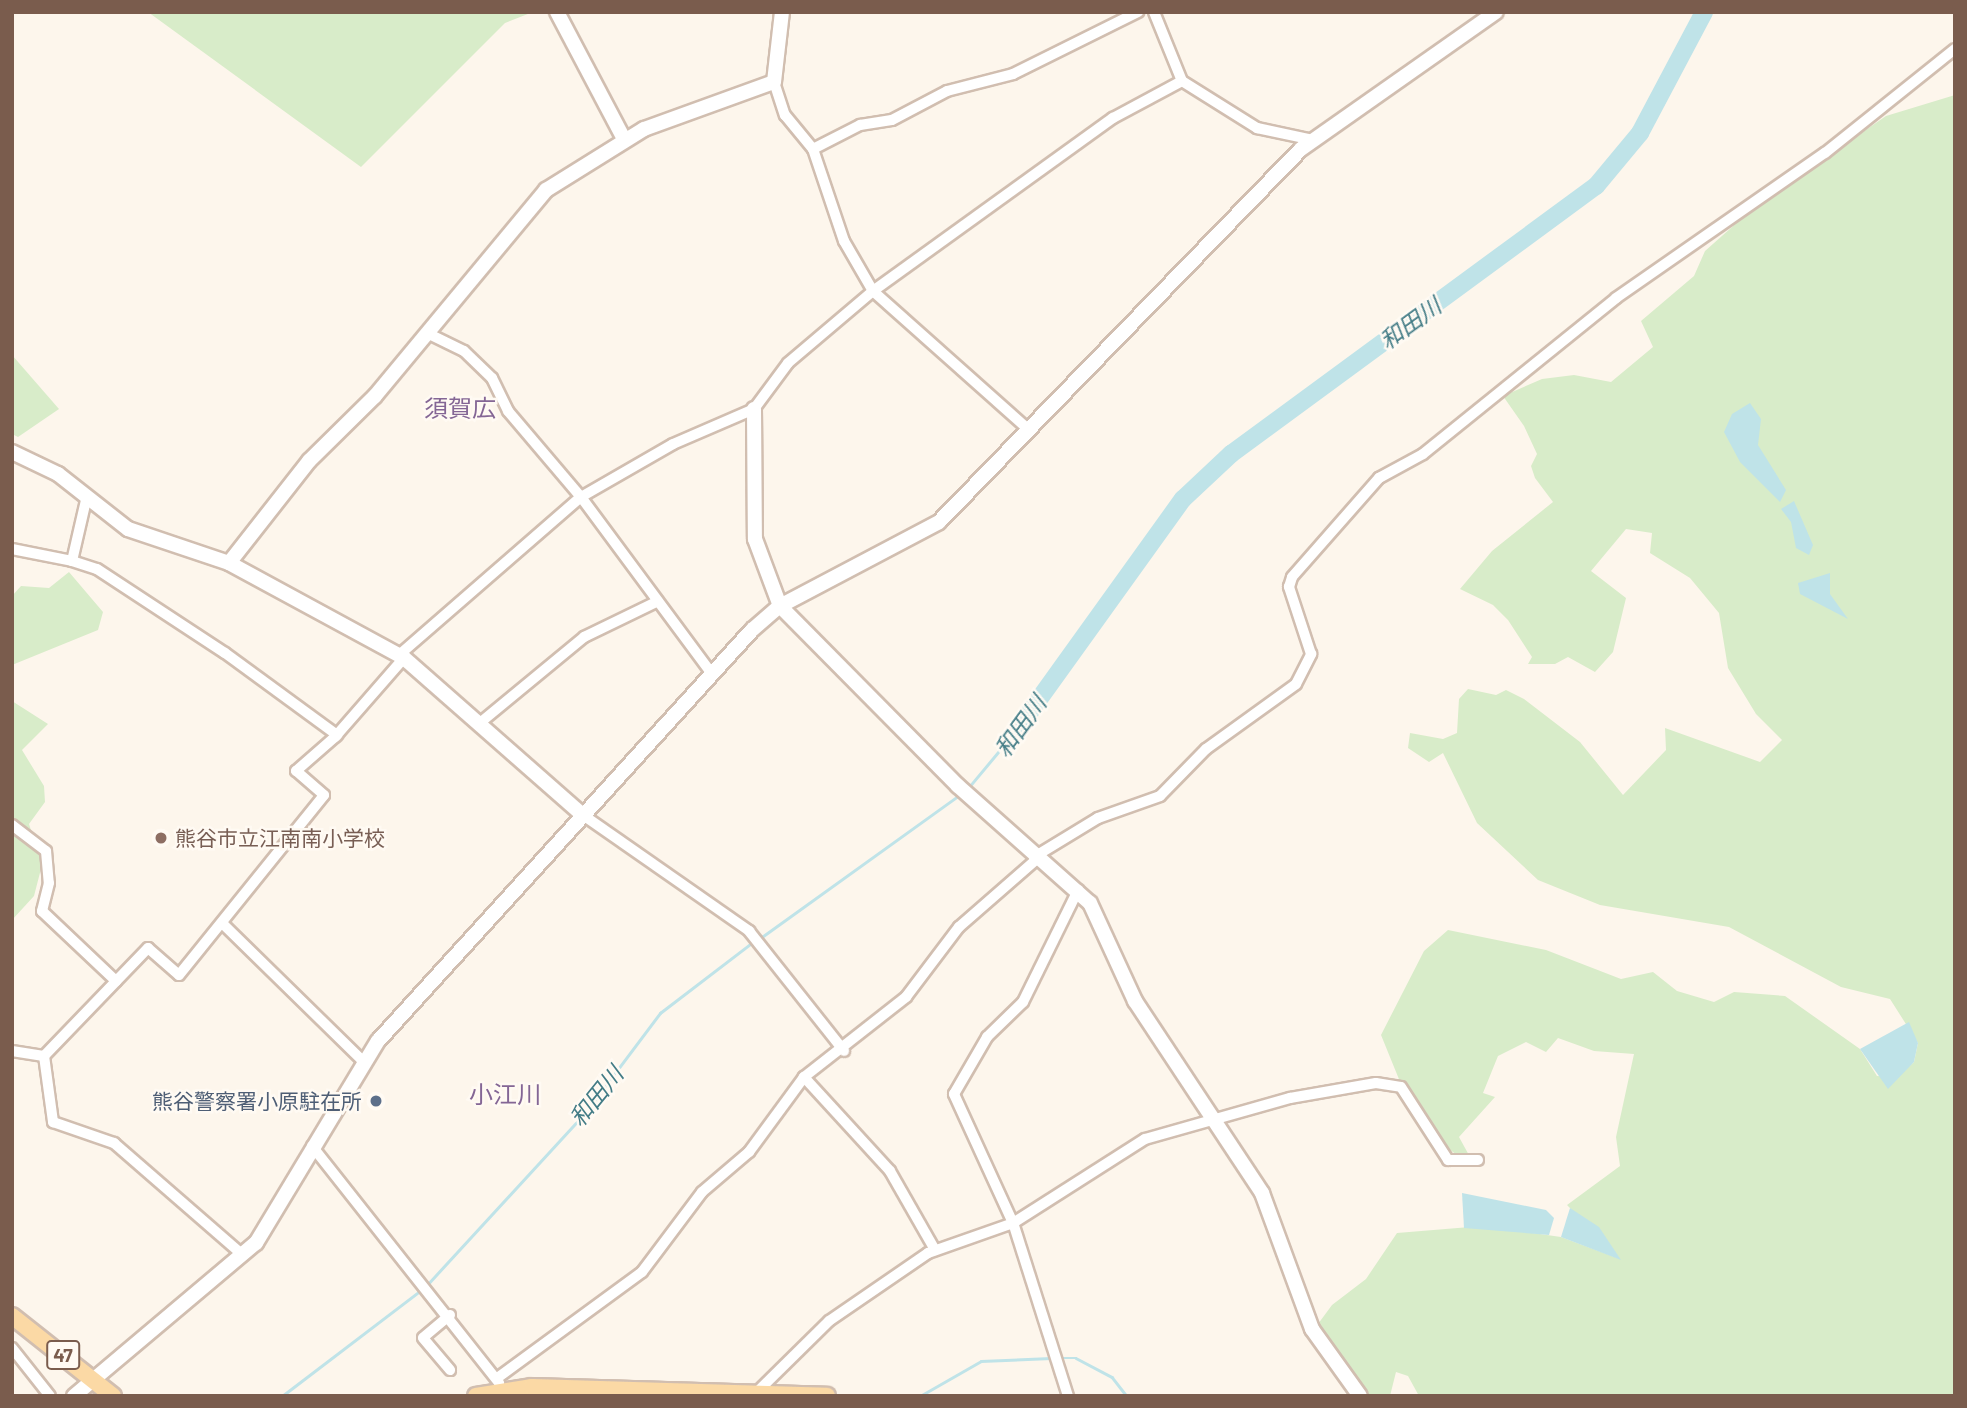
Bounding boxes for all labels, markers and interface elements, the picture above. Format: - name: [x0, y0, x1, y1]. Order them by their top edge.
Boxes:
- water label: 和田川: [1374, 292, 1446, 354]
- district label: 須賀広: [424, 394, 496, 422]
- water label: 和田川: [989, 690, 1051, 762]
- place label: 熊谷市立江南南小学校: [175, 825, 385, 851]
- marker: 熊谷市立江南南小学校: [153, 830, 169, 846]
- water label: 和田川: [564, 1061, 628, 1131]
- district label: 小江川: [469, 1080, 541, 1108]
- place label: 熊谷警察署小原駐在所: [152, 1088, 362, 1114]
- marker: 熊谷警察署小原駐在所: [368, 1093, 384, 1109]
- road number: 47: [46, 1340, 80, 1371]

